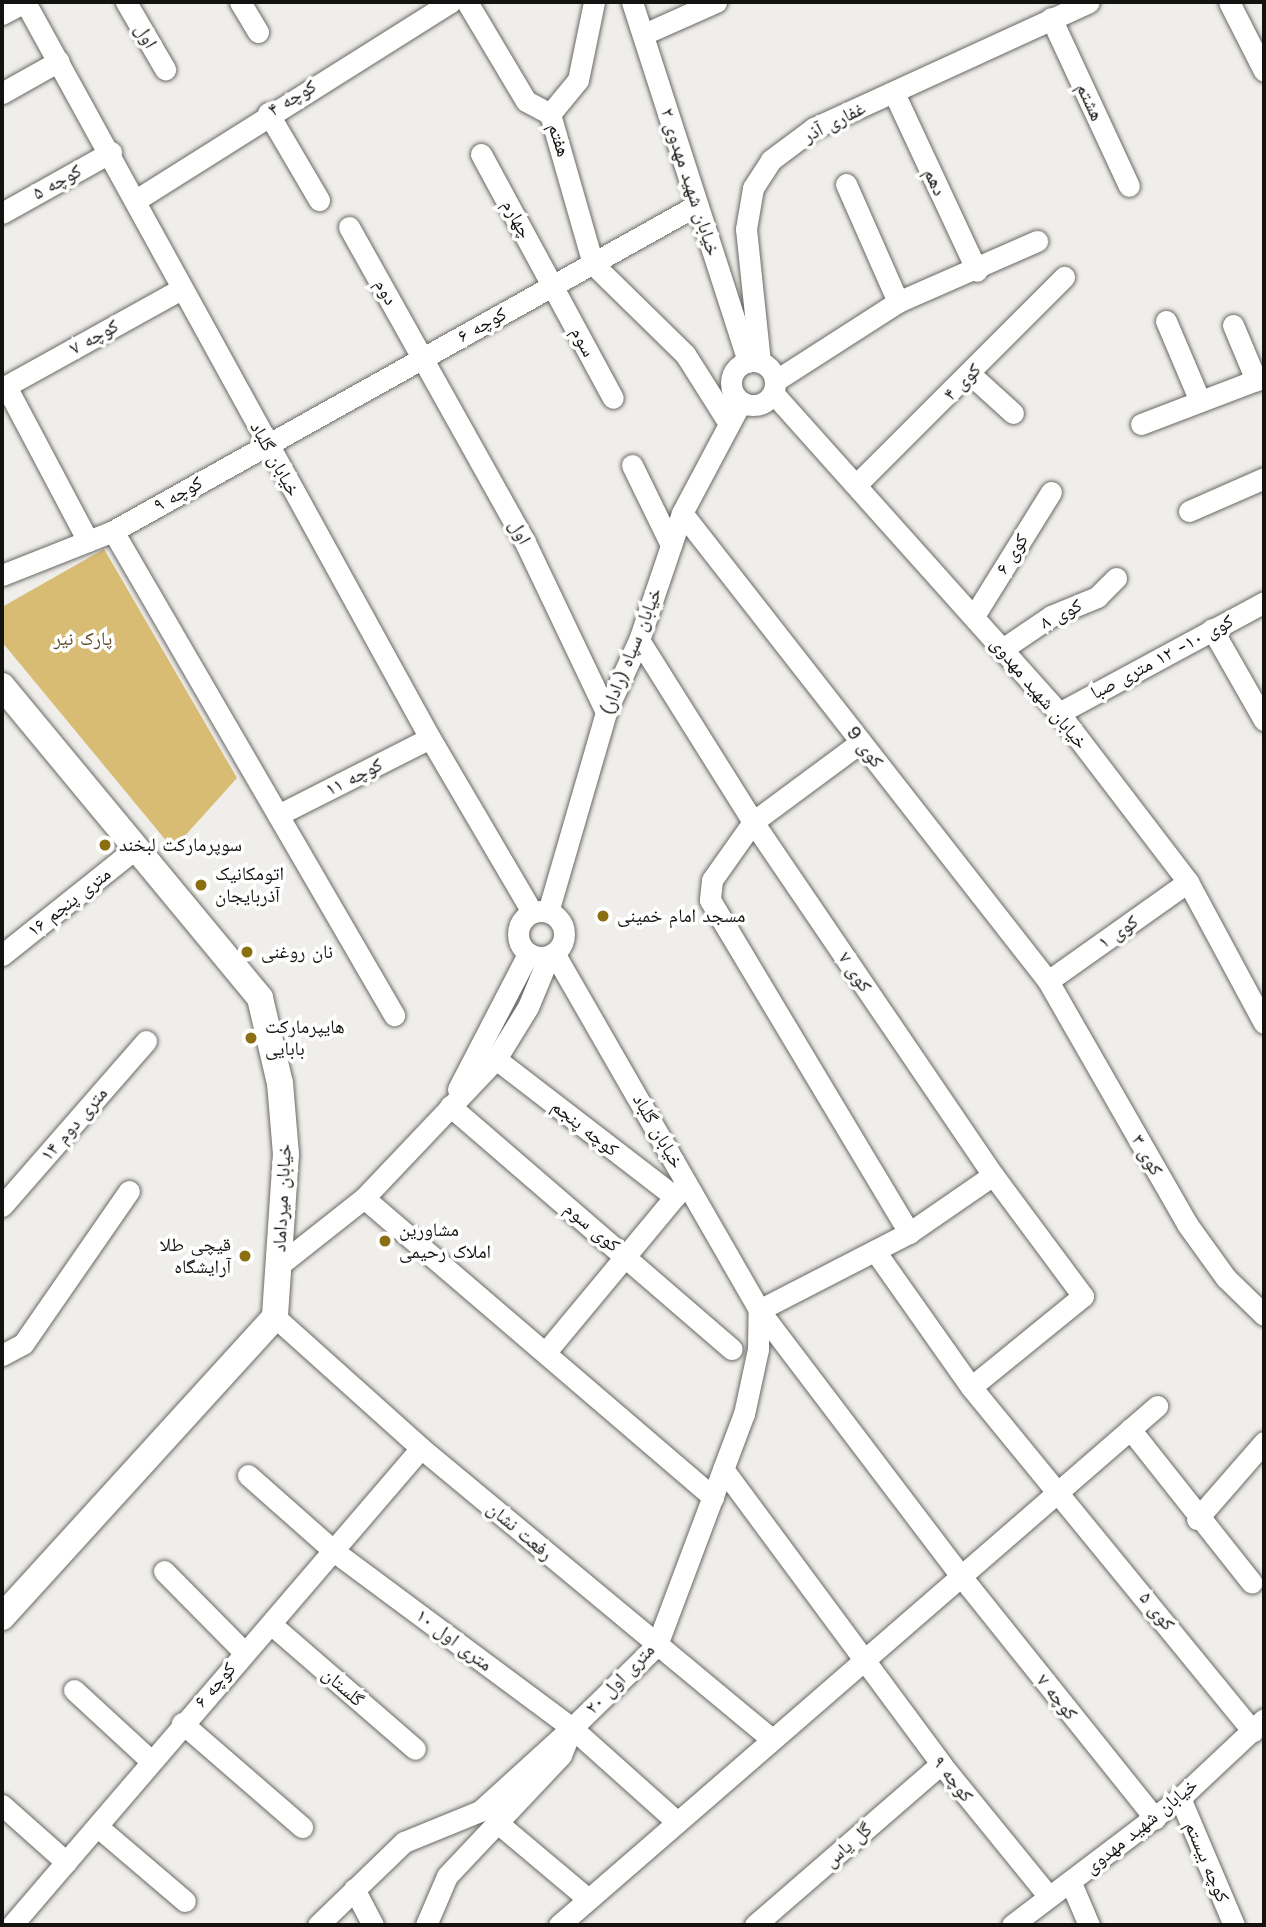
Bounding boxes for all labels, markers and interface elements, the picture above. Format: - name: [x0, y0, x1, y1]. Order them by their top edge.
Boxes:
- street label: اول: [130, 20, 162, 52]
- street label: کوچه ۴: [264, 75, 320, 121]
- street label: هشتم: [1071, 79, 1109, 125]
- street label: غفاری آذر: [799, 97, 869, 147]
- street label: خیابان شهید مهدوی ۲: [655, 105, 725, 259]
- street label: هفتم: [543, 120, 575, 160]
- street label: کوچه ۵: [29, 159, 85, 205]
- street label: دهم: [919, 165, 951, 199]
- street label: چهارم: [497, 196, 537, 242]
- street label: دوم: [370, 275, 402, 309]
- street label: کوچه ۶: [454, 302, 510, 348]
- street label: کوچه ۷: [66, 314, 122, 360]
- street label: سوم: [566, 323, 600, 361]
- street label: کوی ۴: [939, 359, 985, 405]
- street label: خیابان گلباد: [245, 418, 305, 500]
- street label: کوچه ۹: [150, 471, 206, 517]
- street label: اول: [504, 516, 536, 548]
- street label: کوی ۶: [991, 530, 1033, 578]
- street label: خیابان سپاه (رادار): [595, 584, 667, 718]
- street label: کوی ۸: [1036, 594, 1086, 634]
- street label: کوی ۱۰- ۱۲ متری صبا: [1087, 610, 1237, 704]
- park label: پارک نیر: [54, 628, 112, 650]
- street label: خیابان شهید مهدوی: [986, 632, 1092, 754]
- street label: کوی 9: [842, 722, 888, 772]
- street label: کوچه ۱۱: [322, 753, 386, 801]
- place label: سوپرمارکت لبخند: [119, 834, 242, 856]
- marker: سوپرمارکت لبخند: [97, 837, 113, 853]
- street label: ۱۶ متری پنجم: [23, 862, 115, 942]
- place label: اتومکانیک آذربایجان: [215, 863, 284, 907]
- marker: اتومکانیک آذربایجان: [193, 877, 209, 893]
- place label: مسجد امام خمینی: [617, 905, 746, 927]
- marker: مسجد امام خمینی: [595, 908, 611, 924]
- street label: کوی ۱: [1094, 910, 1142, 954]
- place label: نان روغنی: [261, 941, 333, 963]
- marker: نان روغنی: [239, 944, 255, 960]
- street label: کوی ۷: [833, 948, 877, 996]
- place label: هایپرمارکت بابایی: [265, 1016, 345, 1060]
- marker: هایپرمارکت بابایی: [243, 1030, 259, 1046]
- street label: ۱۴ متری دوم: [36, 1082, 112, 1166]
- street label: خیابان گلباد: [628, 1090, 688, 1172]
- street label: کوچه پنجم: [547, 1095, 623, 1161]
- street label: کوی ۳: [1126, 1130, 1168, 1180]
- street label: خیابان میرداماد: [268, 1143, 296, 1253]
- street label: کوی سوم: [560, 1197, 624, 1257]
- place label: مشاورین املاک رحیمی: [399, 1219, 491, 1263]
- marker: مشاورین املاک رحیمی: [377, 1233, 393, 1249]
- place label: قیچی طلا آرایشگاه: [160, 1234, 231, 1278]
- marker: قیچی طلا آرایشگاه: [237, 1248, 253, 1264]
- street label: رفعت نشان: [482, 1497, 558, 1565]
- street label: کوی ۵: [1134, 1587, 1180, 1635]
- street label: ۱۰ متری اول: [411, 1604, 497, 1676]
- street label: ۲۰ متری اول: [581, 1639, 659, 1719]
- street label: کوچه ۶: [189, 1658, 241, 1712]
- street label: گلستان: [317, 1663, 369, 1711]
- street label: کوچه ۷: [1032, 1669, 1082, 1725]
- street label: کوچه ۹: [928, 1751, 978, 1807]
- street label: خیابان شهید مهدوی: [1080, 1773, 1202, 1879]
- street label: گل یاس: [819, 1818, 877, 1872]
- street label: کوچه بیستم: [1180, 1818, 1234, 1906]

